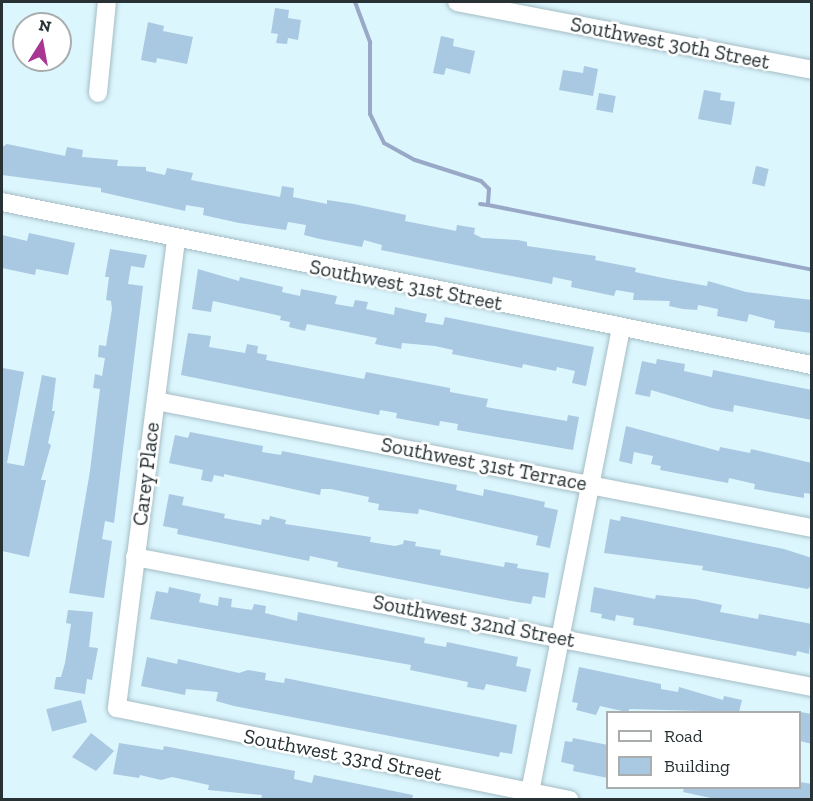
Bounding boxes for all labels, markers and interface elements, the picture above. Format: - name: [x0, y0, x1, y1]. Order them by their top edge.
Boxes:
- street label: Southwest 30th Street: [568, 11, 772, 75]
- north arrow: [12, 12, 72, 72]
- text: N: [37, 15, 53, 36]
- street label: Southwest 31st Street: [307, 254, 505, 316]
- street label: Carey Place: [127, 420, 165, 528]
- street label: Southwest 31st Terrace: [379, 432, 589, 496]
- street label: Southwest 32nd Street: [371, 589, 577, 653]
- legend: [606, 711, 801, 789]
- street label: Southwest 33rd Street: [242, 723, 444, 787]
- text: Road: [664, 725, 703, 747]
- text: Building: [664, 755, 730, 777]

